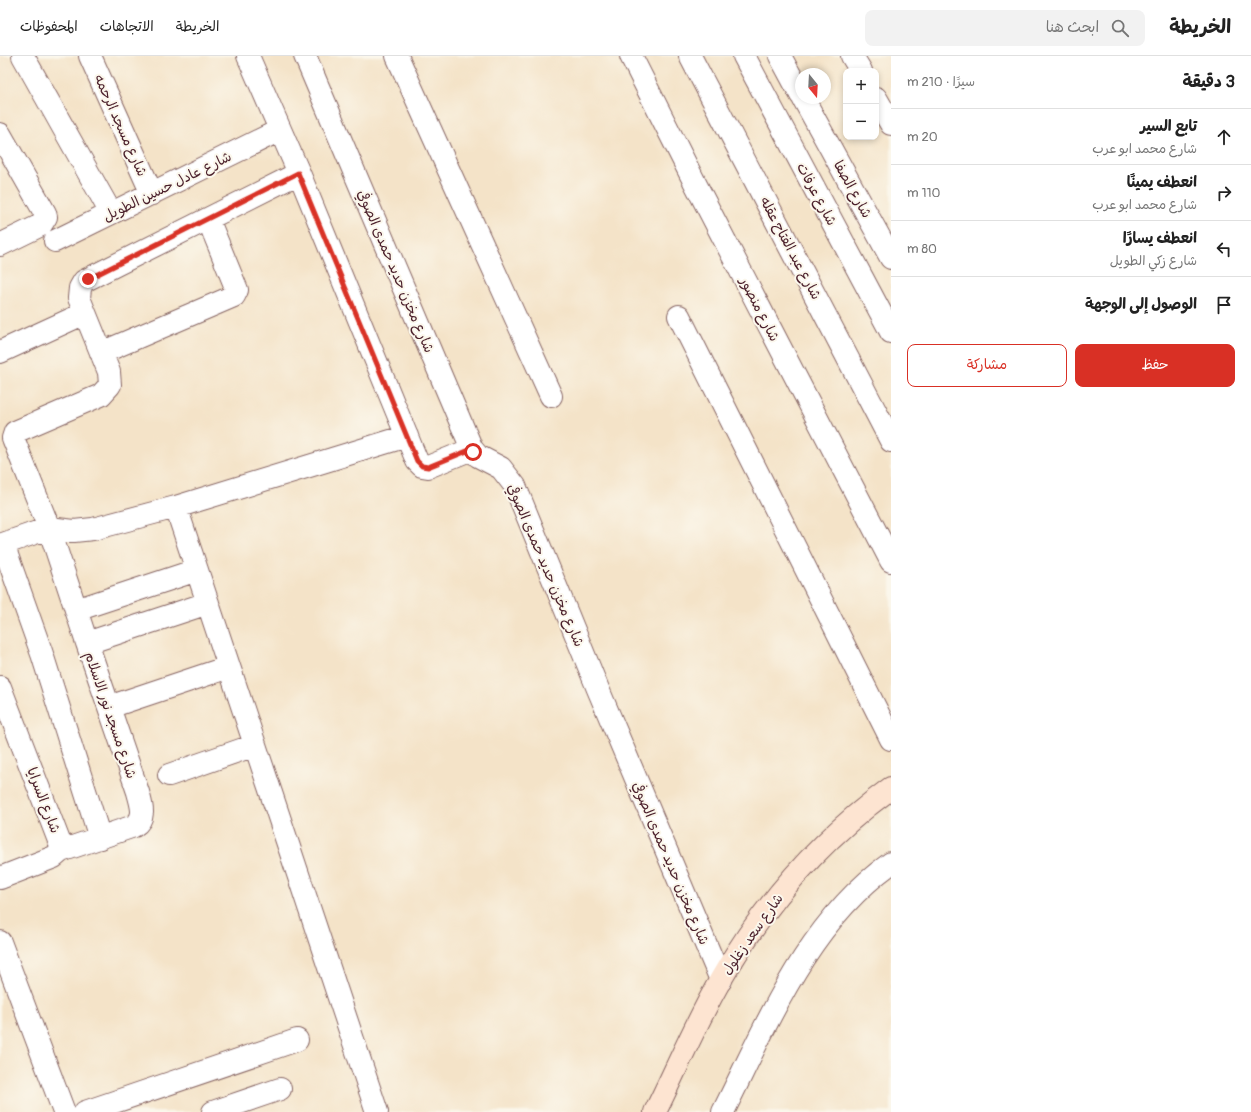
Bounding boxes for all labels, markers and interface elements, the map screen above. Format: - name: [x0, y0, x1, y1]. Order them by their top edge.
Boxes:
- search box: [865, 10, 1145, 46]
- text: الخريطة: [1169, 15, 1231, 39]
- icon: search: [1109, 17, 1131, 39]
- text: المحفوظات: [20, 18, 78, 35]
- text: الاتجاهات: [100, 18, 154, 35]
- text: الخريطة: [176, 18, 219, 35]
- text: ابحث هنا: [1046, 18, 1099, 37]
- north arrow: [795, 68, 831, 104]
- map controls: [843, 68, 879, 140]
- button: +: [843, 68, 879, 104]
- street label: شارع مسجد الرحمه: [89, 71, 151, 179]
- text: 3 دقيقة: [1183, 71, 1235, 92]
- text: سيرًا · 210 m: [907, 74, 975, 90]
- button: −: [843, 104, 879, 140]
- text: تابع السير: [1140, 117, 1197, 136]
- icon: ahead: [1213, 126, 1235, 148]
- text: 20 m: [907, 129, 938, 145]
- text: شارع محمد ابو عرب: [1092, 141, 1197, 157]
- street label: شارع عادل حسين الطويل: [100, 148, 235, 226]
- street label: شارع الصفا: [829, 158, 875, 221]
- street label: شارع عرفات: [792, 160, 840, 229]
- text: انعطف يمينًا: [1127, 173, 1197, 192]
- icon: right: [1213, 182, 1235, 204]
- text: 110 m: [907, 185, 940, 201]
- street label: شارع مخزن حديد حمدى الصوفي: [352, 187, 438, 356]
- street label: شارع عبد الفتاح عقله: [755, 194, 825, 303]
- text: شارع محمد ابو عرب: [1092, 197, 1197, 213]
- text: انعطف يسارًا: [1123, 229, 1197, 248]
- icon: left: [1213, 238, 1235, 260]
- text: 80 m: [907, 241, 937, 257]
- text: شارع زكي الطويل: [1110, 253, 1197, 269]
- route end: [79, 270, 97, 288]
- street label: شارع منصور: [735, 273, 783, 345]
- icon: arrive: [1213, 294, 1235, 316]
- text: الوصول إلى الوجهة: [1085, 295, 1197, 314]
- button: مشاركة: [907, 344, 1067, 387]
- button: حفظ: [1075, 344, 1235, 387]
- route start: [464, 443, 482, 461]
- street label: شارع مخزن حديد حمدى الصوفي: [502, 481, 588, 650]
- street label: شارع مسجد نور الاسلام: [79, 650, 140, 781]
- street label: شارع السرايا: [22, 765, 64, 836]
- street label: شارع مخزن حديد حمدى الصوفي: [627, 779, 713, 948]
- street label: شارع سعد زغلول: [718, 890, 788, 979]

